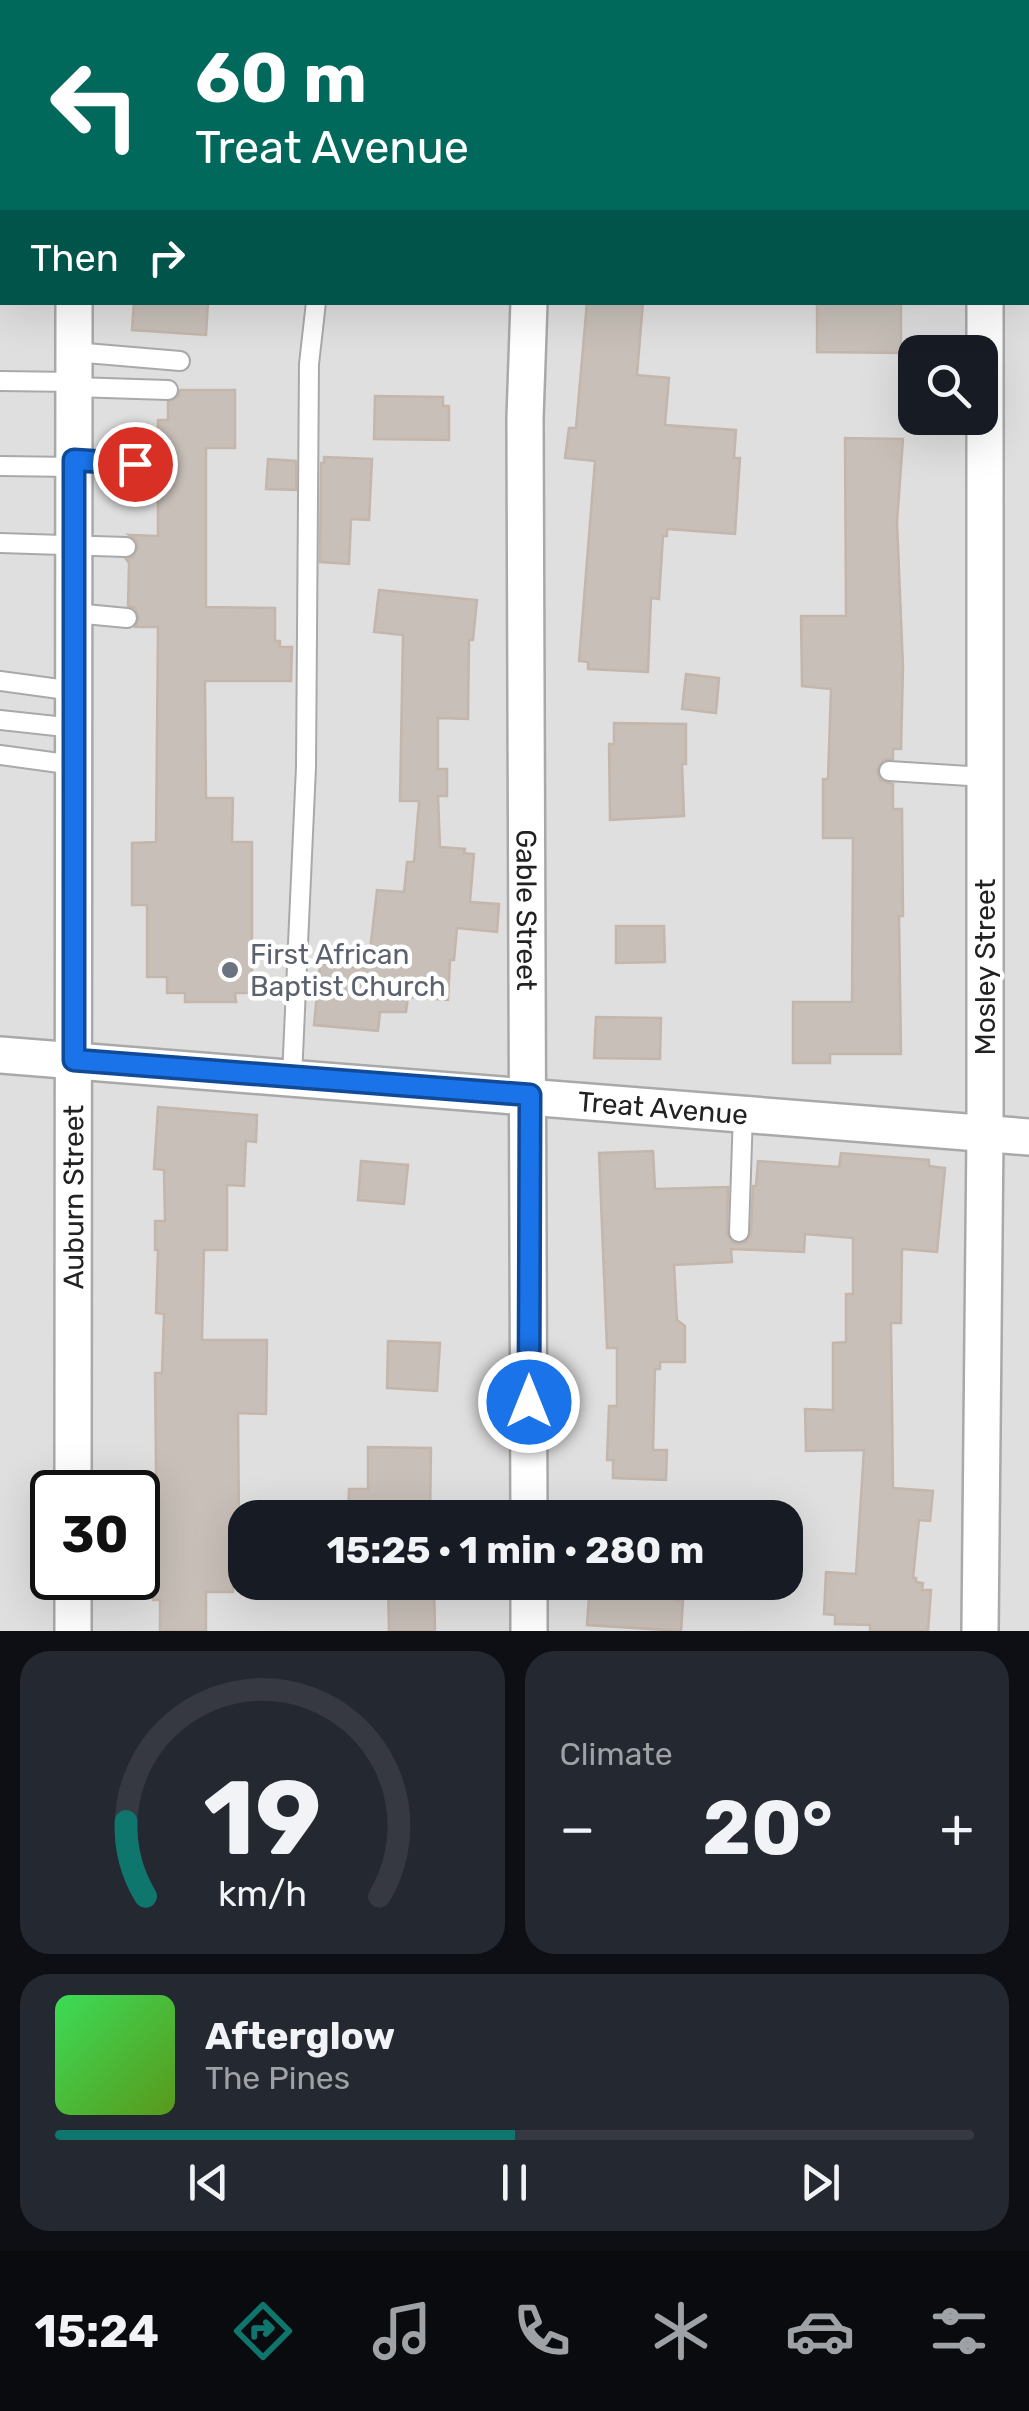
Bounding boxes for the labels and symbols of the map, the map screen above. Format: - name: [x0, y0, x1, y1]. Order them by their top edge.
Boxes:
- pin: [93, 422, 178, 507]
- street label: Gable Street: [509, 829, 543, 991]
- street label: Mosley Street: [969, 878, 1002, 1056]
- place label: First African Baptist Church: [250, 938, 446, 1003]
- marker: First African Baptist Church: [219, 959, 241, 981]
- street label: Treat Avenue: [577, 1085, 749, 1132]
- street label: Auburn Street: [57, 1105, 90, 1289]
- position arrow: [477, 1350, 581, 1454]
- speed limit sign: 30: [30, 1470, 160, 1600]

